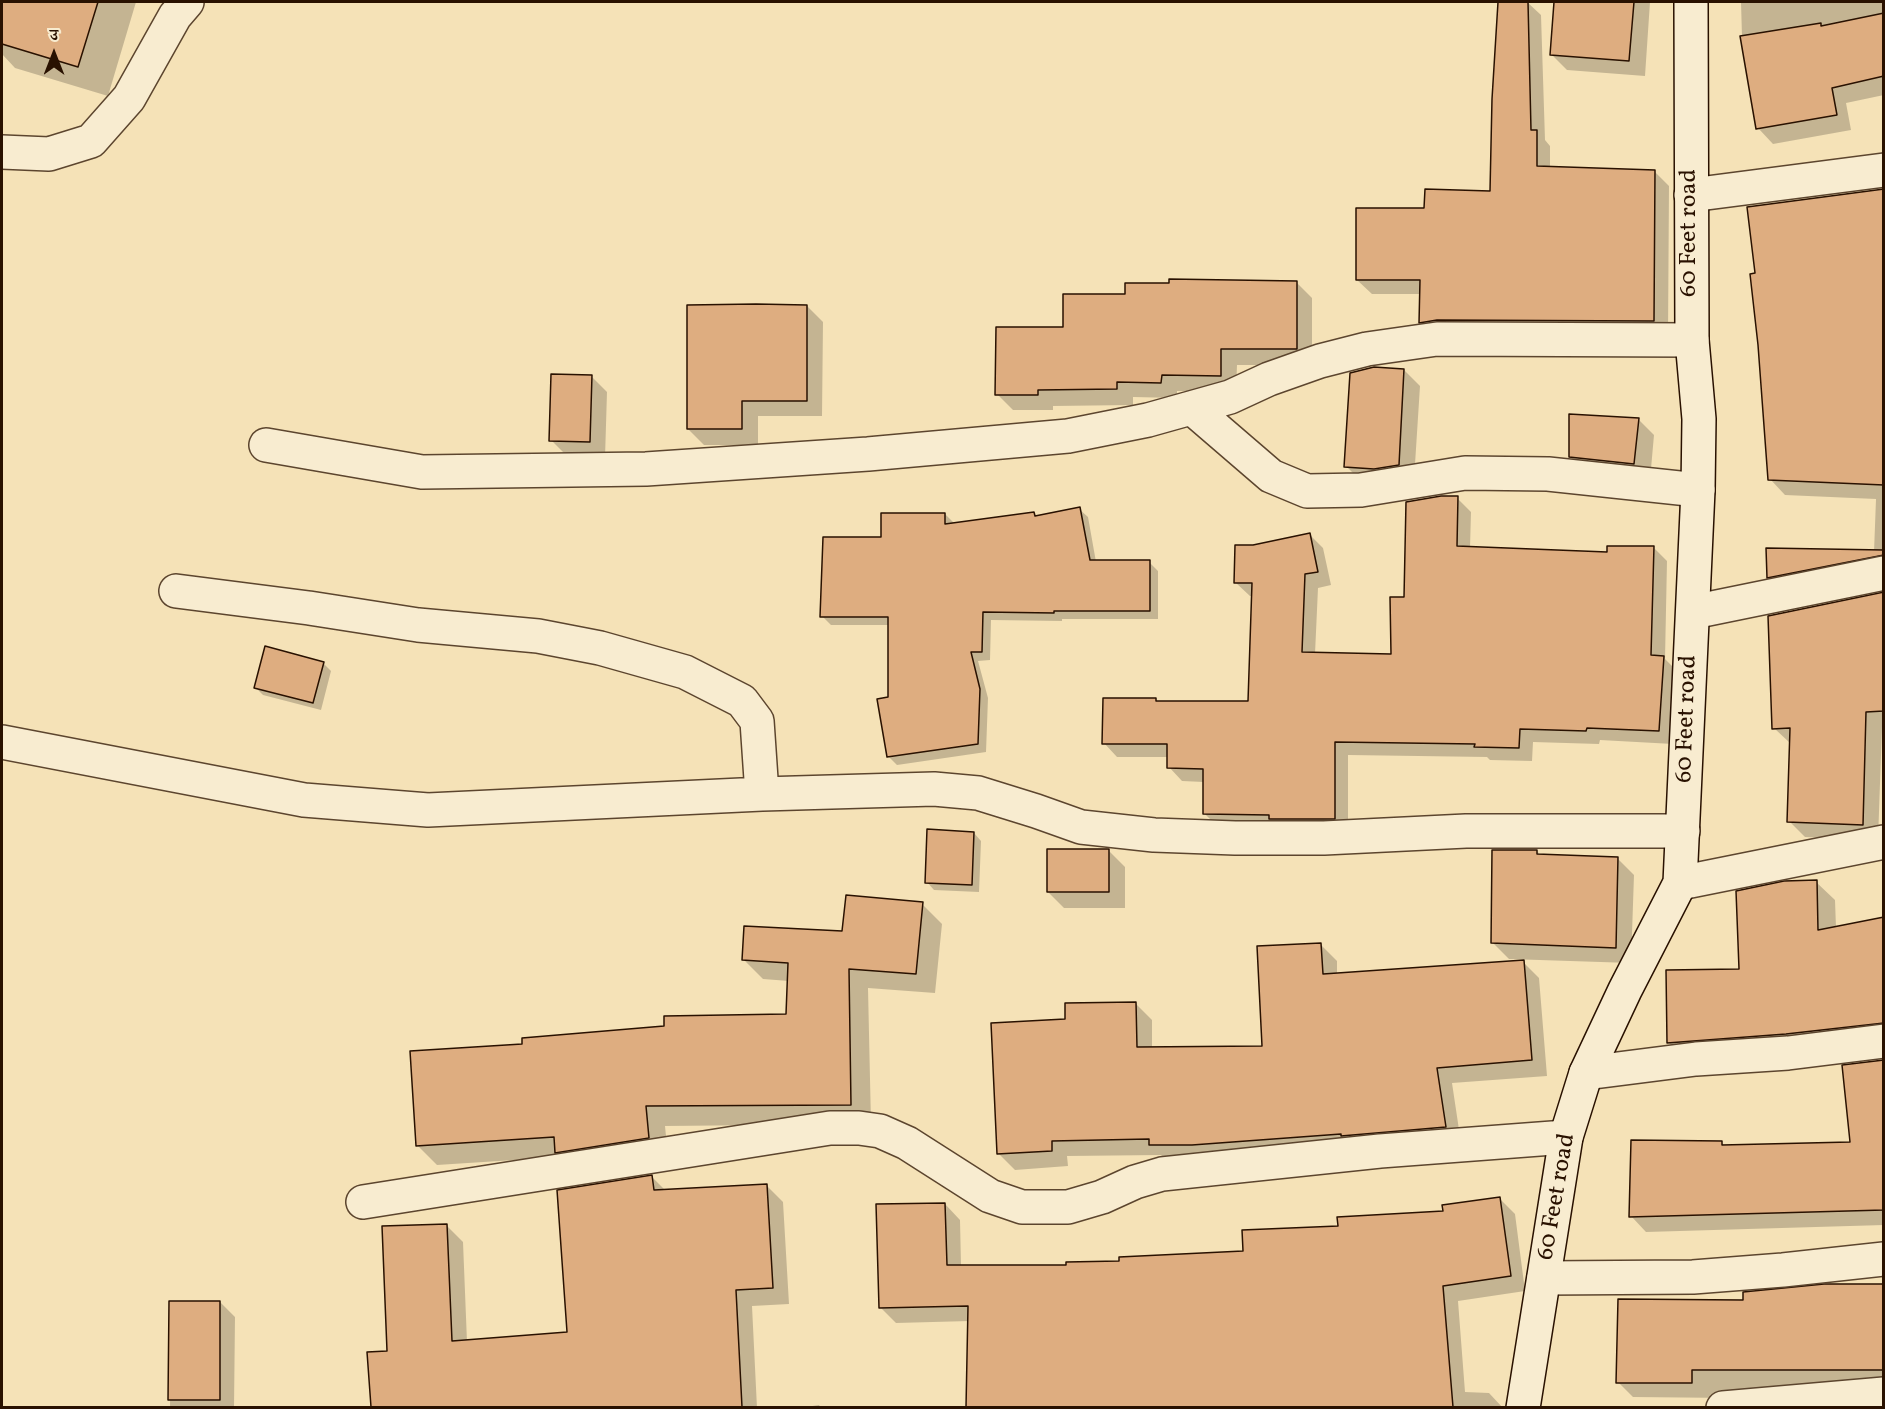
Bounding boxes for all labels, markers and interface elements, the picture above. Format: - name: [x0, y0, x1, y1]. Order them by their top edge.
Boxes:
- north arrow: [24, 24, 84, 84]
- text: उ: [50, 25, 58, 47]
- street label: 60 Feet road: [1677, 169, 1705, 297]
- street label: 60 Feet road: [1671, 655, 1705, 783]
- street label: 60 Feet road: [1533, 1132, 1583, 1262]

